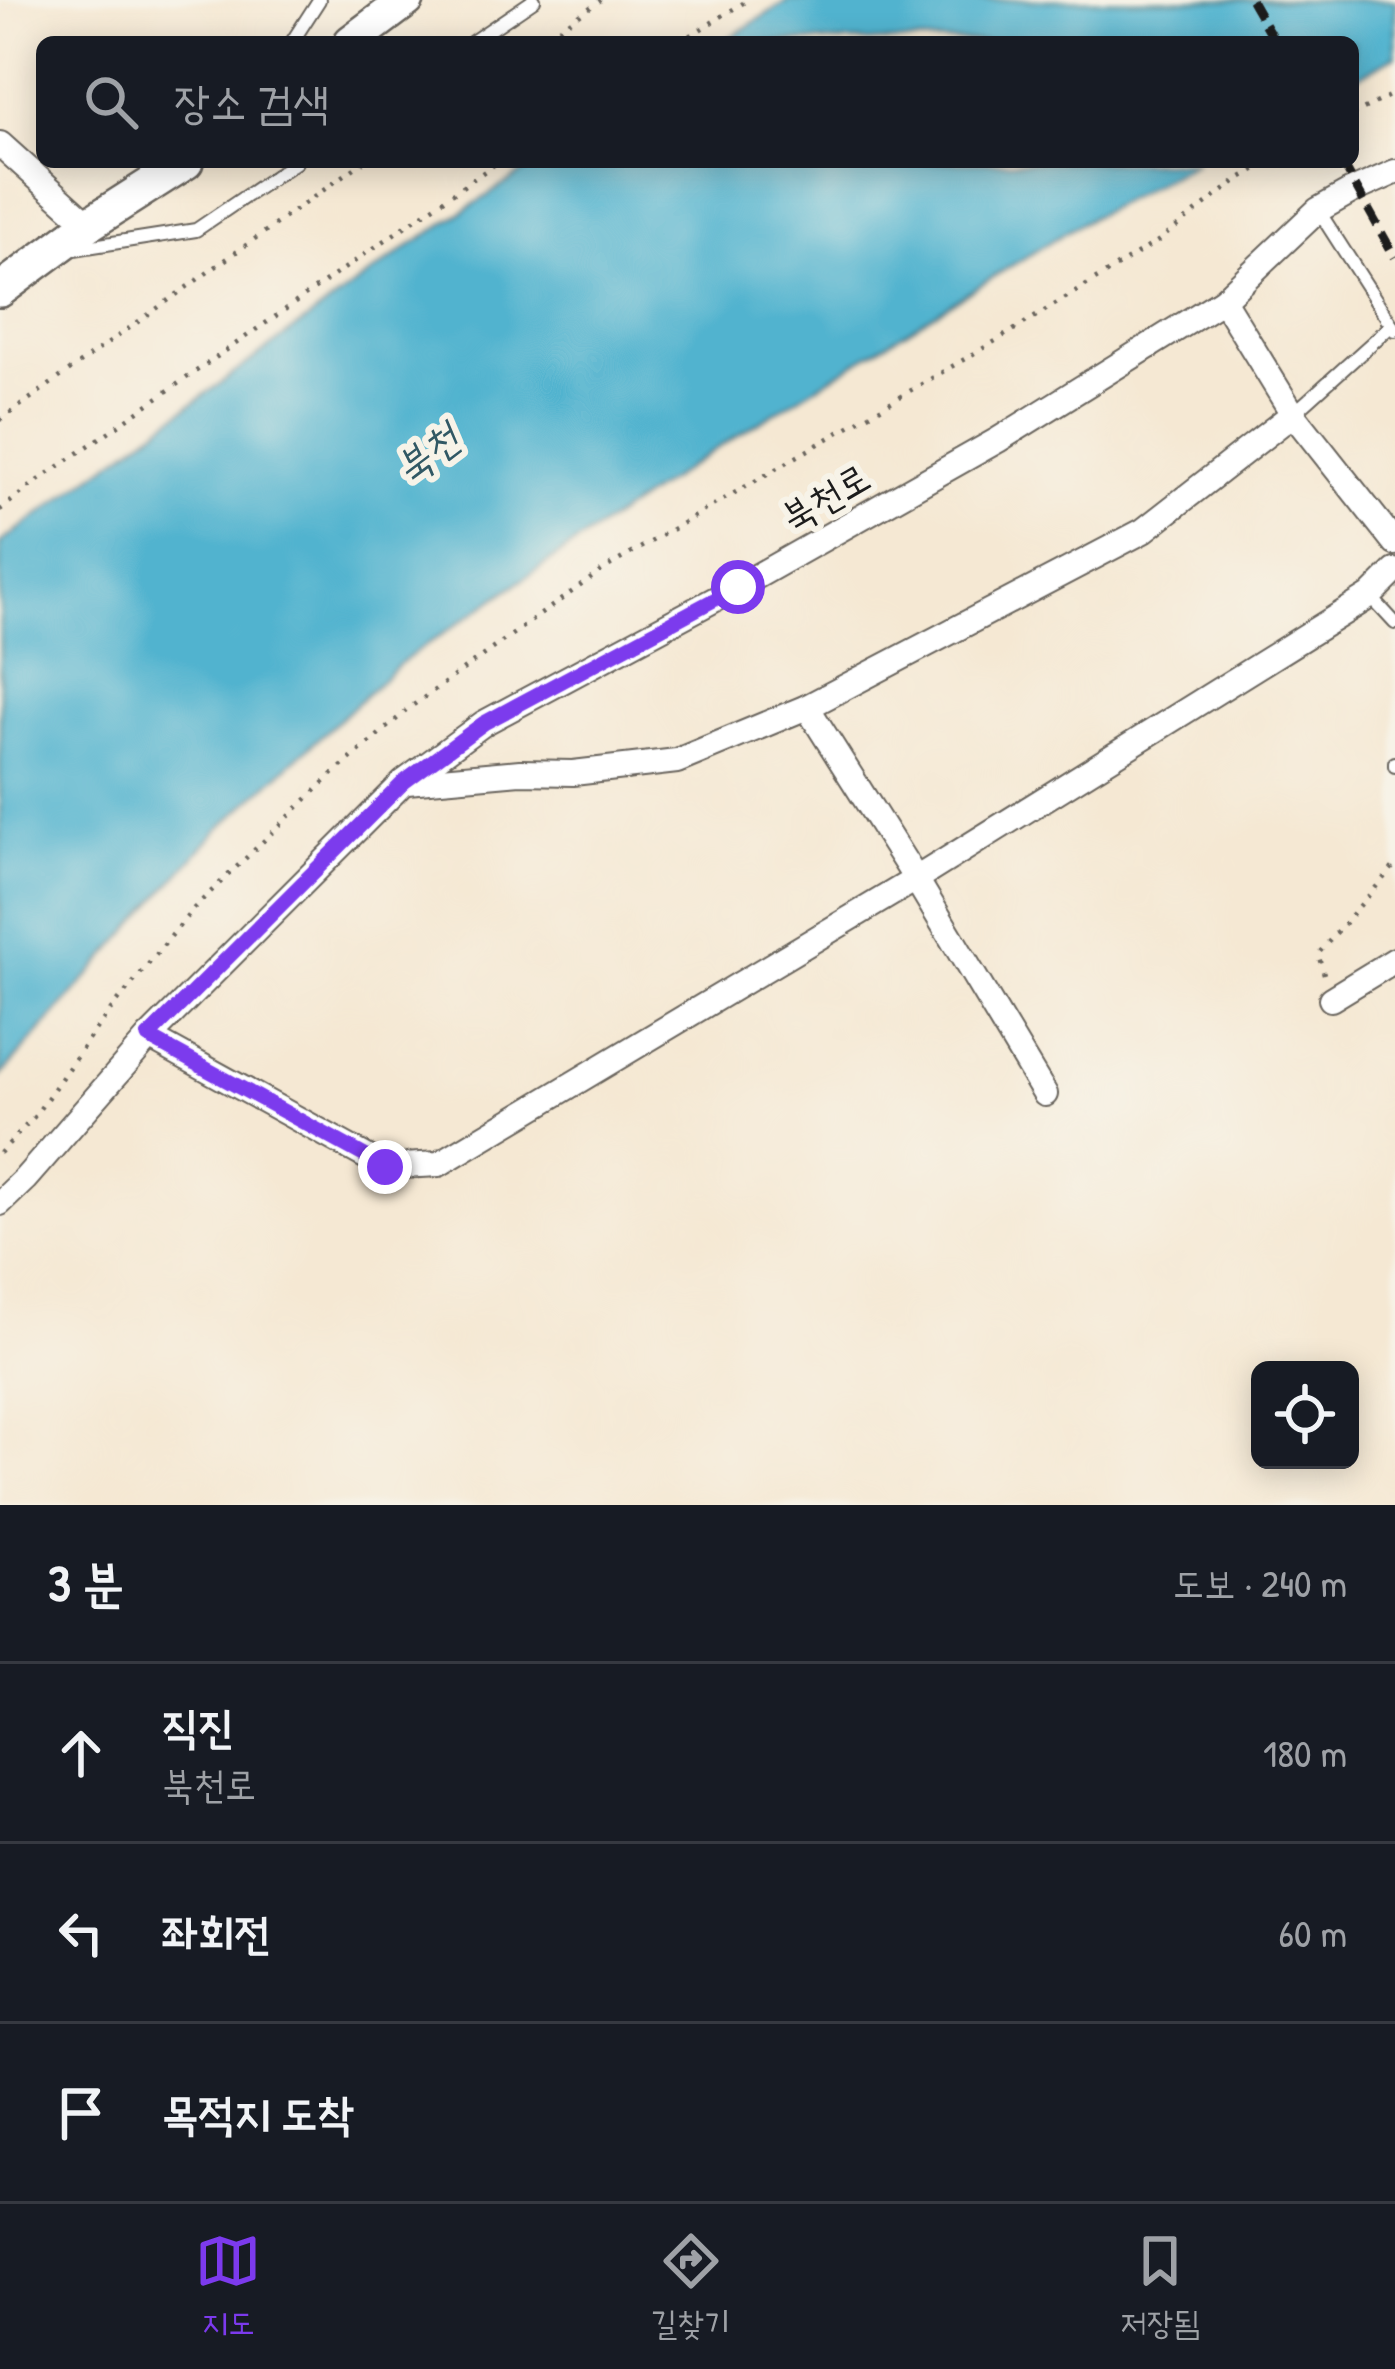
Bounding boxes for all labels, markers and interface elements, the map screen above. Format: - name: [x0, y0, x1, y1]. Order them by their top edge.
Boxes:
- search box: [36, 36, 1359, 168]
- icon: search: [78, 69, 144, 135]
- text: 장소 검색: [174, 71, 329, 132]
- water label: 북천: [382, 406, 473, 495]
- street label: 북천로: [771, 450, 879, 542]
- route start: [711, 560, 765, 614]
- route end: [358, 1140, 412, 1194]
- map controls: [1251, 1361, 1359, 1469]
- button: locate: [1251, 1361, 1359, 1469]
- text: 3 분: [48, 1548, 124, 1617]
- text: 도보 · 240 m: [1173, 1556, 1347, 1609]
- text: 직진: [162, 1695, 234, 1756]
- icon: ahead: [48, 1720, 114, 1786]
- text: 180 m: [1263, 1726, 1347, 1779]
- text: 북천로: [162, 1757, 256, 1810]
- icon: left: [48, 1900, 114, 1966]
- text: 좌회전: [162, 1902, 271, 1963]
- text: 60 m: [1278, 1906, 1347, 1959]
- icon: arrive: [48, 2080, 114, 2146]
- text: 목적지 도착: [162, 2082, 353, 2143]
- tab: 지도: [195, 2228, 261, 2345]
- tab: 길찾기: [651, 2228, 730, 2345]
- tab: 저장됨: [1120, 2228, 1200, 2345]

